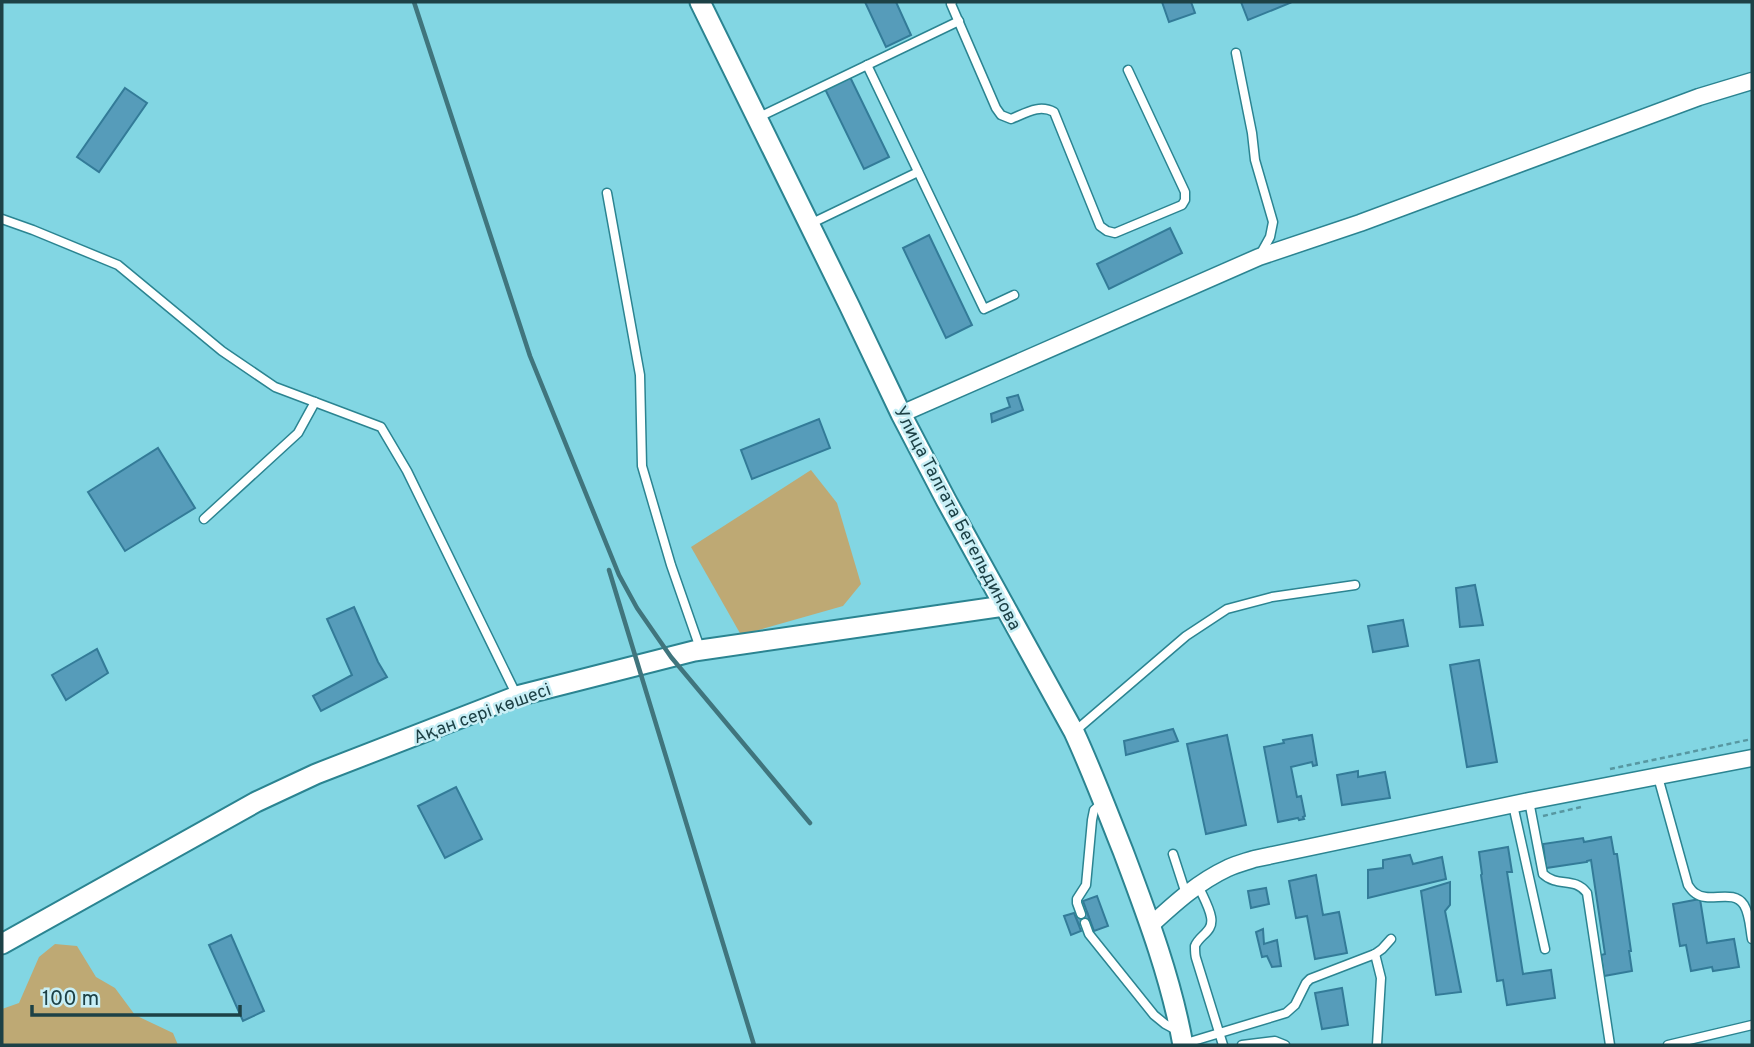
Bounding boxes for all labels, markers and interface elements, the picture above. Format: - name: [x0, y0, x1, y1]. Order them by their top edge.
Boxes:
- street label: Улица Талгата Бегельдинова: [888, 403, 1026, 635]
- street label: Ақан сері көшесі: [411, 679, 554, 750]
- scale bar: [32, 974, 240, 1018]
- text: 100 m: [42, 986, 99, 1013]

